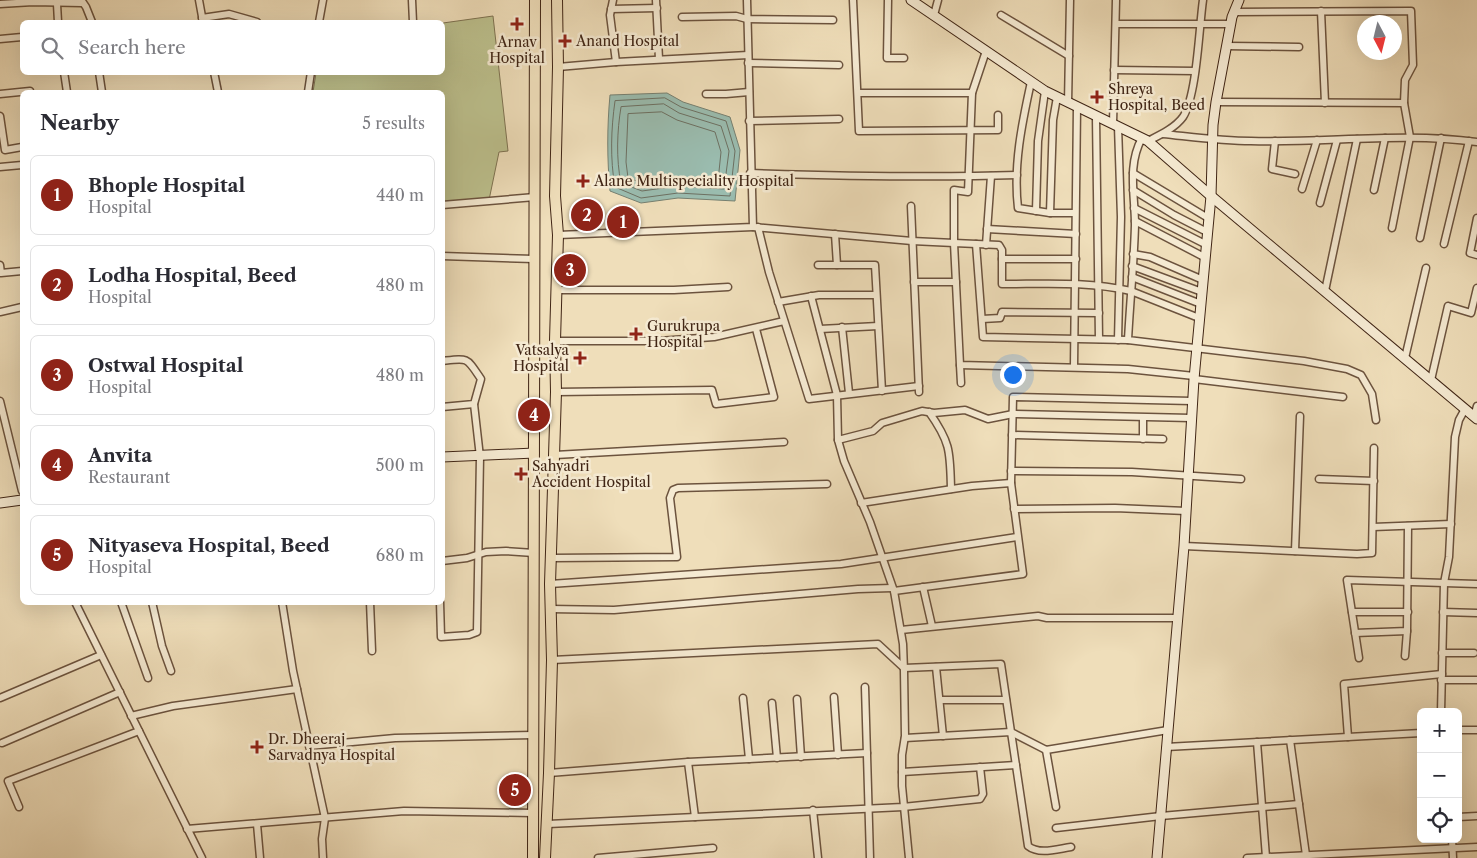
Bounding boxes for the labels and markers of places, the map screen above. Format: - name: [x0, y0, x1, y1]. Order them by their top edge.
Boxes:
- marker: Arnav Hospital: [510, 17, 524, 31]
- place label: Anand Hospital: [575, 32, 679, 50]
- place label: Arnav Hospital: [489, 33, 545, 67]
- marker: Anand Hospital: [558, 34, 572, 48]
- place label: Shreya Hospital, Beed: [1108, 80, 1206, 114]
- marker: Shreya Hospital, Beed: [1090, 90, 1104, 104]
- place label: Alane Multispeciality Hospital: [593, 172, 794, 190]
- marker: Alane Multispeciality Hospital: [576, 174, 590, 188]
- pin: 2: [571, 196, 603, 234]
- pin: 1: [607, 203, 639, 241]
- pin: 3: [554, 251, 586, 289]
- place label: Gurukrupa Hospital: [647, 317, 721, 351]
- marker: Gurukrupa Hospital: [629, 327, 643, 341]
- place label: Vatsalya Hospital: [513, 341, 570, 375]
- marker: Vatsalya Hospital: [573, 351, 587, 365]
- pin: 4: [518, 396, 550, 434]
- place label: Sahyadri Accident Hospital: [531, 457, 651, 491]
- marker: Sahyadri Accident Hospital: [514, 467, 528, 481]
- place label: Dr. Dheeraj Sarvadnya Hospital: [268, 730, 395, 764]
- marker: Dr. Dheeraj Sarvadnya Hospital: [250, 740, 264, 754]
- pin: 5: [499, 771, 531, 809]

